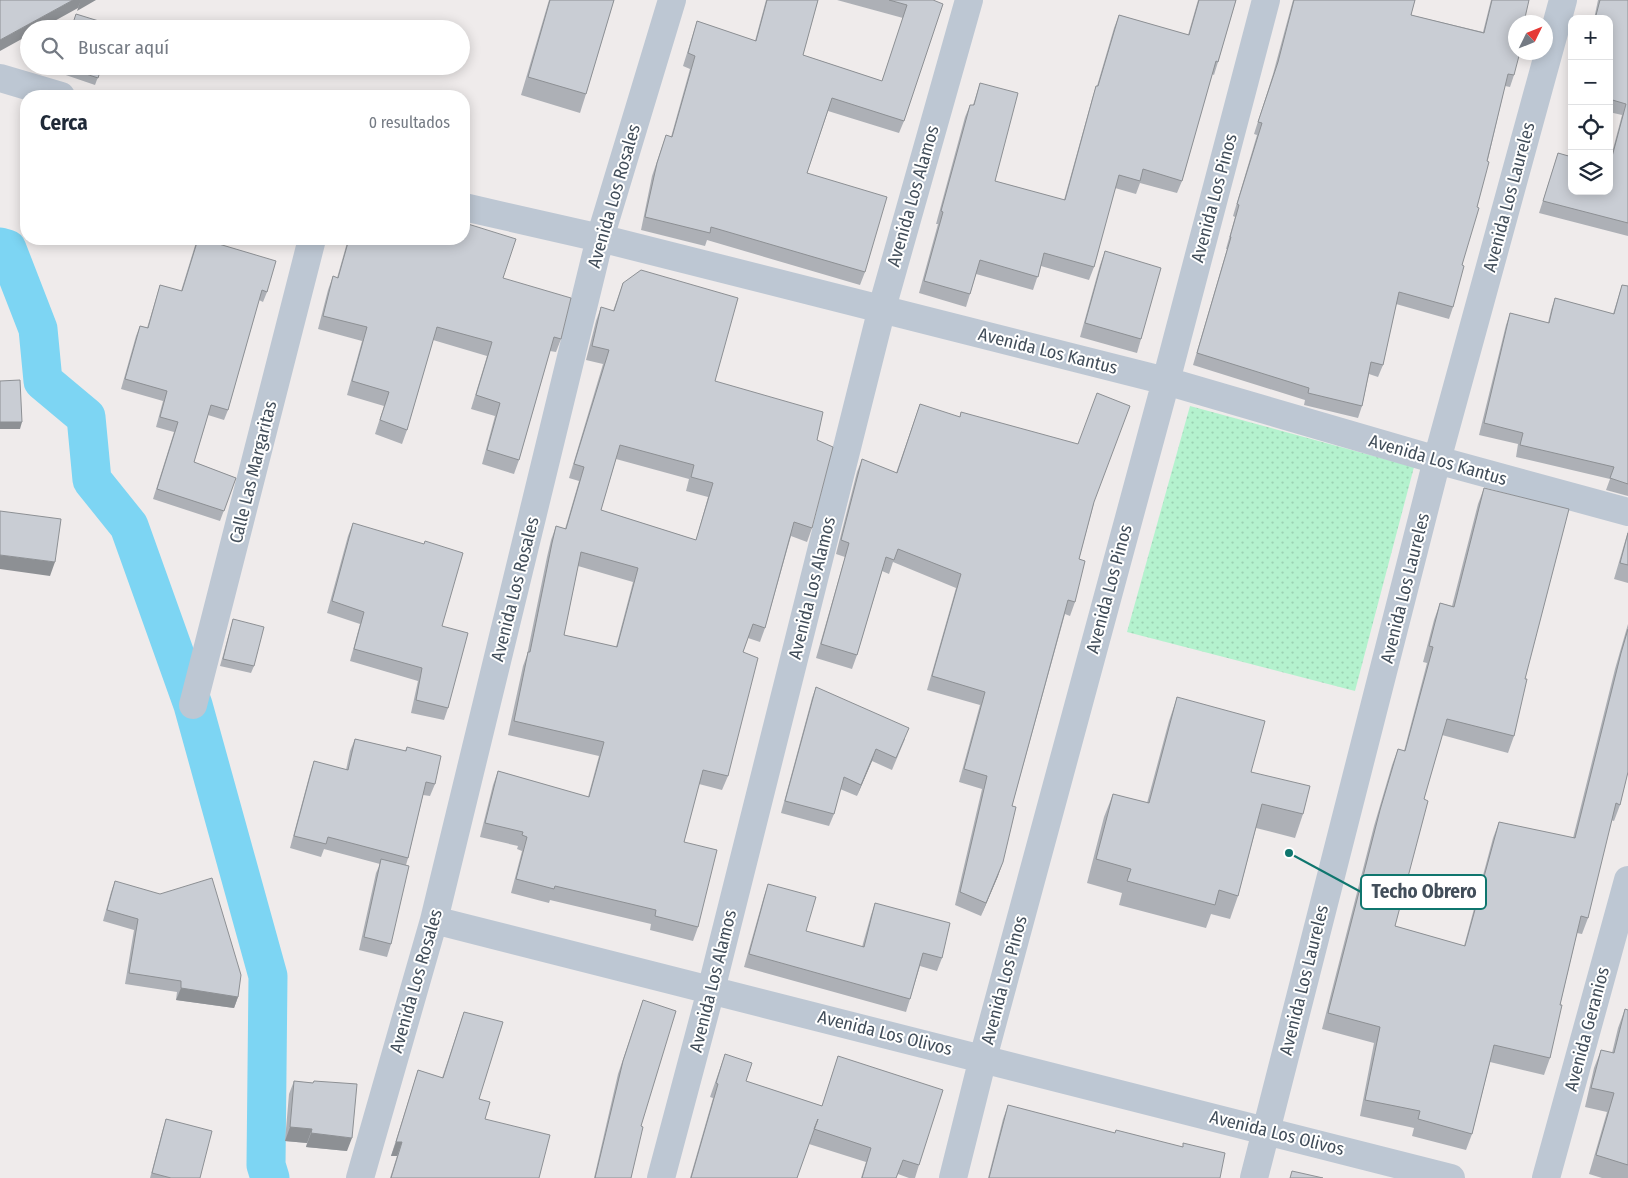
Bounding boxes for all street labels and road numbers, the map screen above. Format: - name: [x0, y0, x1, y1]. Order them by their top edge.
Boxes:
- street label: Avenida Los Laureles: [1478, 119, 1540, 274]
- street label: Avenida Los Rosales: [583, 121, 645, 270]
- street label: Avenida Los Alamos: [882, 123, 944, 269]
- street label: Avenida Los Pinos: [1186, 131, 1242, 265]
- street label: Avenida Los Kantus: [976, 323, 1120, 379]
- street label: Calle Las Margaritas: [225, 398, 281, 546]
- street label: Avenida Los Kantus: [1366, 430, 1510, 490]
- street label: Avenida Los Laureles: [1376, 510, 1434, 665]
- street label: Avenida Los Rosales: [486, 514, 544, 664]
- street label: Avenida Los Alamos: [784, 514, 840, 661]
- street label: Avenida Los Pinos: [1081, 522, 1137, 656]
- street label: Avenida Los Laureles: [1275, 902, 1333, 1057]
- street label: Avenida Los Rosales: [385, 906, 447, 1055]
- street label: Avenida Los Alamos: [685, 907, 741, 1054]
- street label: Avenida Los Pinos: [976, 913, 1032, 1047]
- street label: Avenida Geranios: [1560, 964, 1614, 1094]
- street label: Avenida Los Olivos: [816, 1006, 955, 1060]
- street label: Avenida Los Olivos: [1208, 1106, 1347, 1160]

